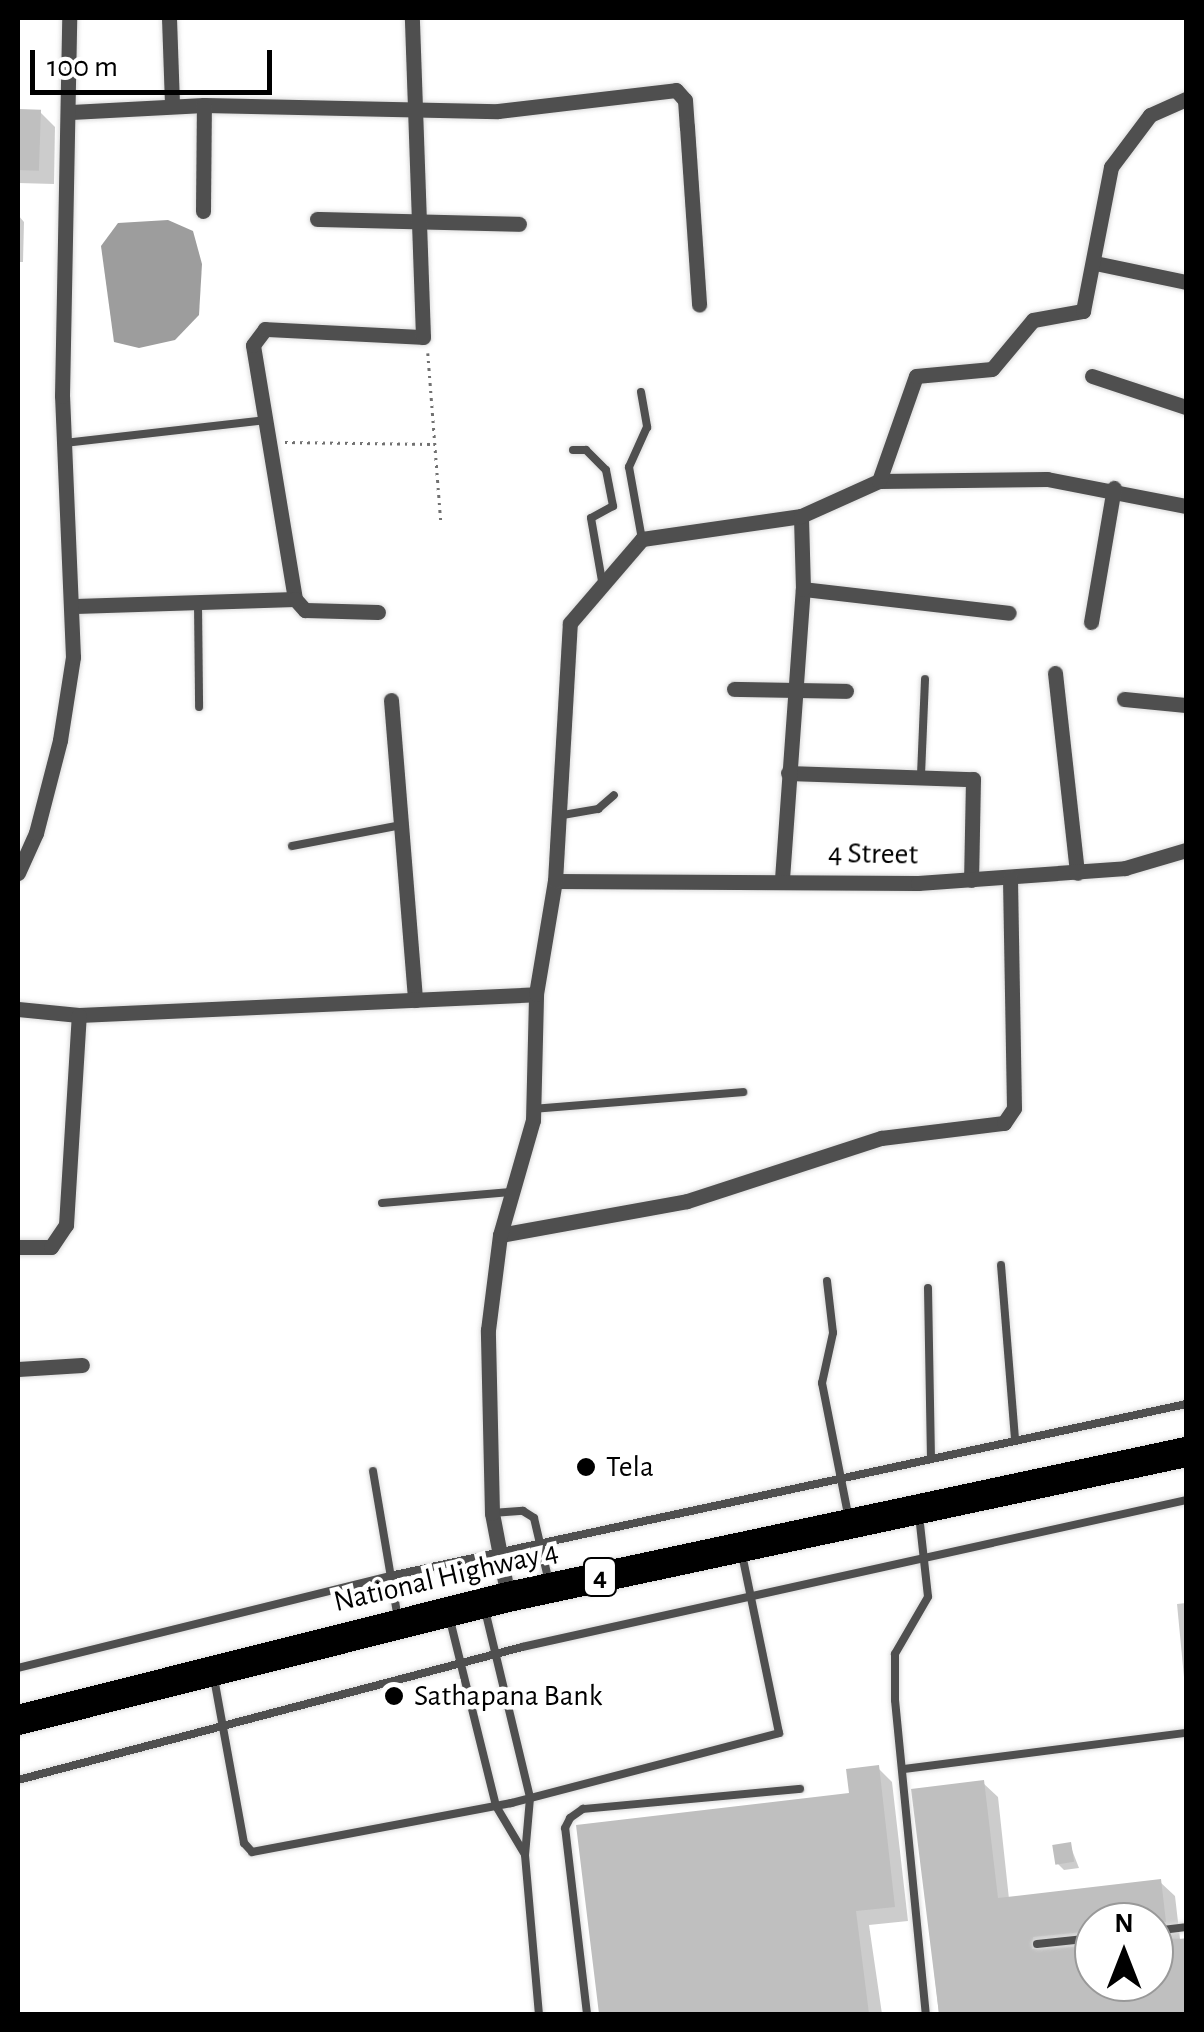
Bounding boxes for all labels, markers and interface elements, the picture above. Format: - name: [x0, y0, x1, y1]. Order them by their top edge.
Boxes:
- scale bar: [35, 30, 278, 92]
- text: 100 m: [47, 52, 118, 82]
- street label: 4 Street: [828, 835, 918, 873]
- place label: Tela: [606, 1449, 654, 1485]
- marker: Tela: [575, 1456, 597, 1478]
- street label: National Highway 4: [330, 1534, 562, 1620]
- road number: 4: [582, 1554, 618, 1600]
- place label: Sathapana Bank: [414, 1678, 602, 1714]
- marker: Sathapana Bank: [383, 1685, 405, 1707]
- north arrow: [1074, 1902, 1174, 2002]
- text: N: [1114, 1910, 1134, 1938]

